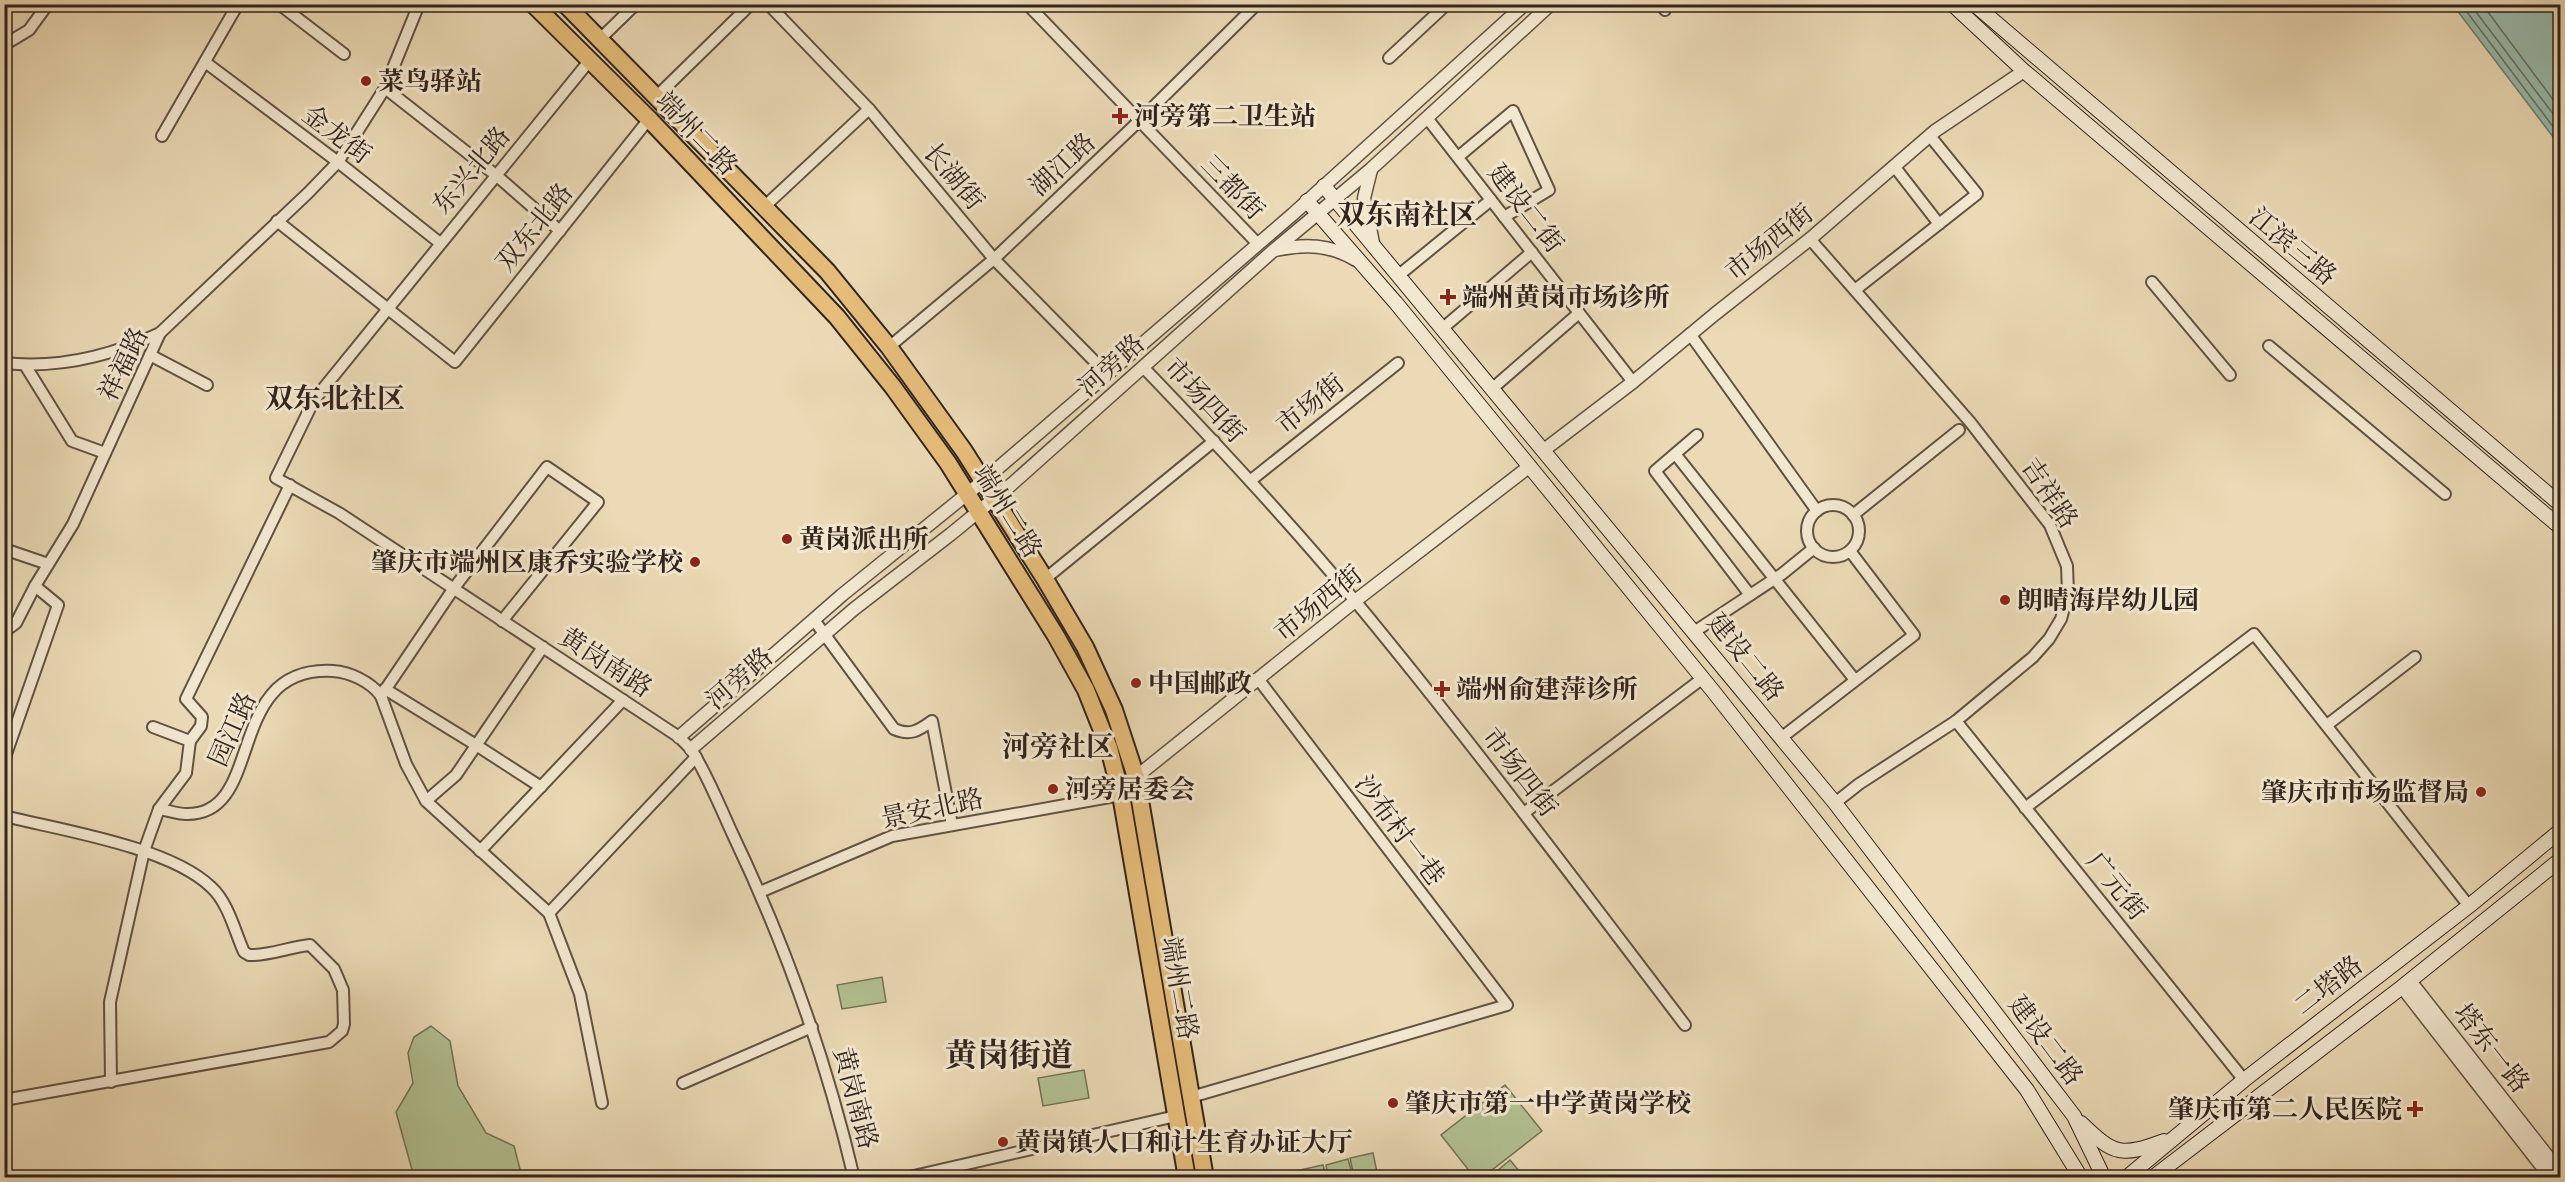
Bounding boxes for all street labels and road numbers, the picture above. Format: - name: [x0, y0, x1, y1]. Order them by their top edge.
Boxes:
- street label: 端州二路: [648, 84, 745, 183]
- street label: 金龙街: [295, 97, 378, 172]
- street label: 东兴北路: [425, 119, 518, 221]
- street label: 湖江路: [1022, 125, 1103, 204]
- street label: 长湖街: [915, 135, 992, 217]
- street label: 三都街: [1193, 147, 1272, 228]
- street label: 建设二街: [1480, 157, 1571, 260]
- street label: 双东北路: [488, 176, 581, 279]
- street label: 市场西街: [1718, 196, 1821, 289]
- street label: 江滨三路: [2242, 200, 2344, 293]
- street label: 祥福路: [91, 321, 156, 407]
- street label: 河旁路: [1071, 326, 1152, 404]
- street label: 市场四街: [1156, 350, 1253, 450]
- street label: 市场街: [1269, 366, 1352, 443]
- street label: 吉祥路: [2013, 451, 2086, 535]
- street label: 端州二路: [965, 458, 1050, 565]
- street label: 市场西街: [1267, 557, 1370, 650]
- street label: 建设二路: [1699, 606, 1792, 709]
- street label: 黄岗南路: [553, 619, 659, 705]
- street label: 河旁路: [698, 640, 780, 717]
- street label: 园江路: [201, 686, 264, 772]
- street label: 市场四街: [1474, 721, 1565, 824]
- street label: 沙布村一巷: [1347, 768, 1453, 893]
- street label: 景安北路: [878, 781, 987, 836]
- street label: 广元街: [2078, 845, 2155, 928]
- street label: 端州二路: [1153, 934, 1206, 1042]
- street label: 二塔路: [2287, 948, 2370, 1023]
- street label: 建设二路: [2000, 988, 2091, 1092]
- street label: 塔东一路: [2446, 997, 2537, 1100]
- street label: 黄岗南路: [825, 1043, 886, 1153]

